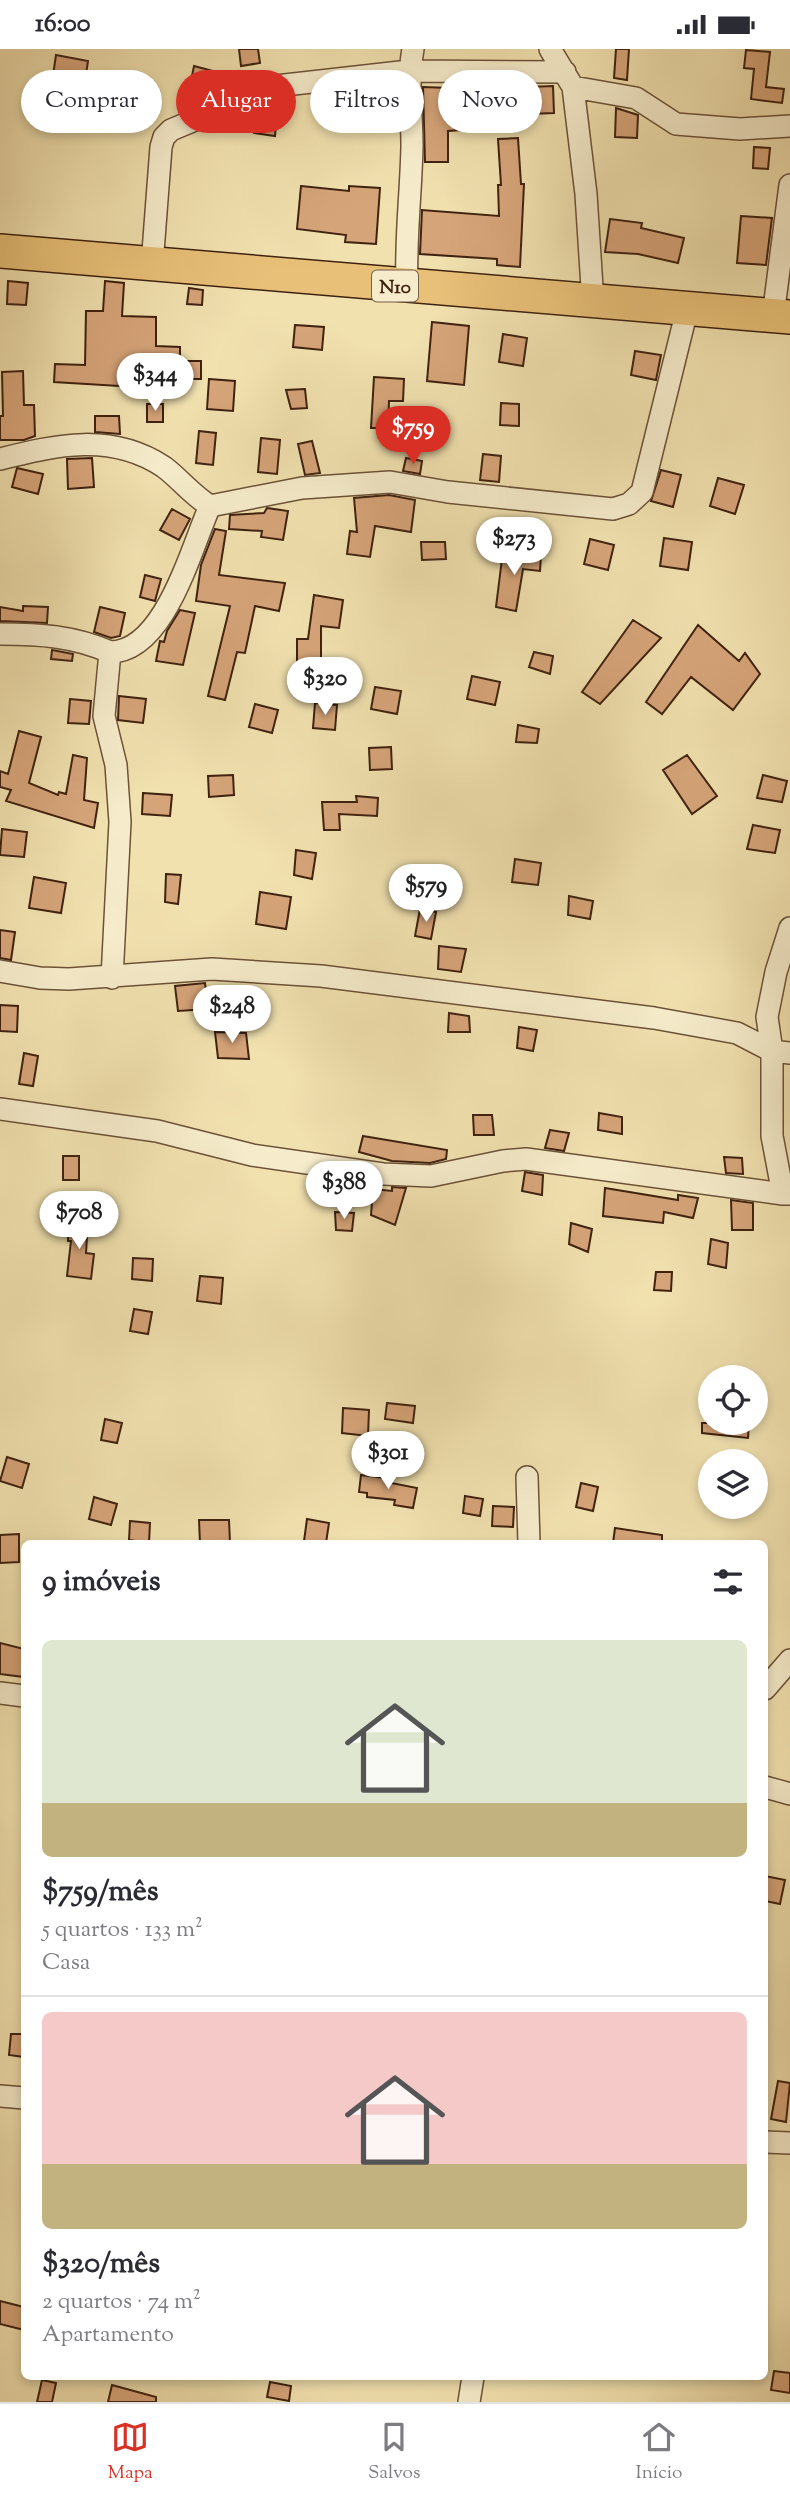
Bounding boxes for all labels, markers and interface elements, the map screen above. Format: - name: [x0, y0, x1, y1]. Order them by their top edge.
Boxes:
- text: 16:00: [35, 6, 91, 43]
- chip: Comprar: [21, 70, 162, 133]
- chip: Alugar: [176, 70, 296, 133]
- chip: Filtros: [310, 70, 424, 133]
- chip: Novo: [438, 70, 542, 133]
- road number: N10: [372, 270, 418, 301]
- pin: $344: [114, 353, 196, 413]
- text: $344: [133, 359, 177, 392]
- pin: $759: [372, 407, 454, 466]
- text: $759: [392, 412, 434, 445]
- pin: $273: [473, 517, 555, 577]
- text: $273: [492, 523, 536, 556]
- pin: $320: [284, 657, 366, 717]
- text: $320: [303, 663, 347, 696]
- pin: $579: [385, 865, 467, 924]
- text: $579: [405, 870, 447, 903]
- pin: $248: [191, 985, 273, 1045]
- text: $248: [209, 991, 255, 1024]
- pin: $388: [303, 1161, 385, 1221]
- text: $388: [322, 1167, 366, 1200]
- pin: $708: [38, 1191, 120, 1251]
- text: $708: [55, 1197, 103, 1230]
- map controls: [698, 1365, 768, 1519]
- button: locate: [698, 1365, 768, 1435]
- pin: $301: [347, 1431, 429, 1491]
- text: $301: [367, 1437, 409, 1470]
- button: layers: [698, 1449, 768, 1519]
- text: 9 imóveis: [42, 1561, 161, 1604]
- icon: filters: [709, 1563, 747, 1601]
- icon: home: [332, 1685, 458, 1811]
- text: $759/mês: [42, 1871, 159, 1914]
- text: 5 quartos · 133 m²: [42, 1914, 203, 1947]
- text: Casa: [42, 1947, 90, 1980]
- icon: home: [332, 2057, 458, 2183]
- text: $320/mês: [42, 2243, 160, 2286]
- text: 2 quartos · 74 m²: [42, 2286, 201, 2319]
- text: Apartamento: [42, 2319, 174, 2352]
- tab: Mapa: [108, 2418, 153, 2487]
- tab: Salvos: [368, 2418, 420, 2487]
- tab: Início: [635, 2418, 682, 2487]

